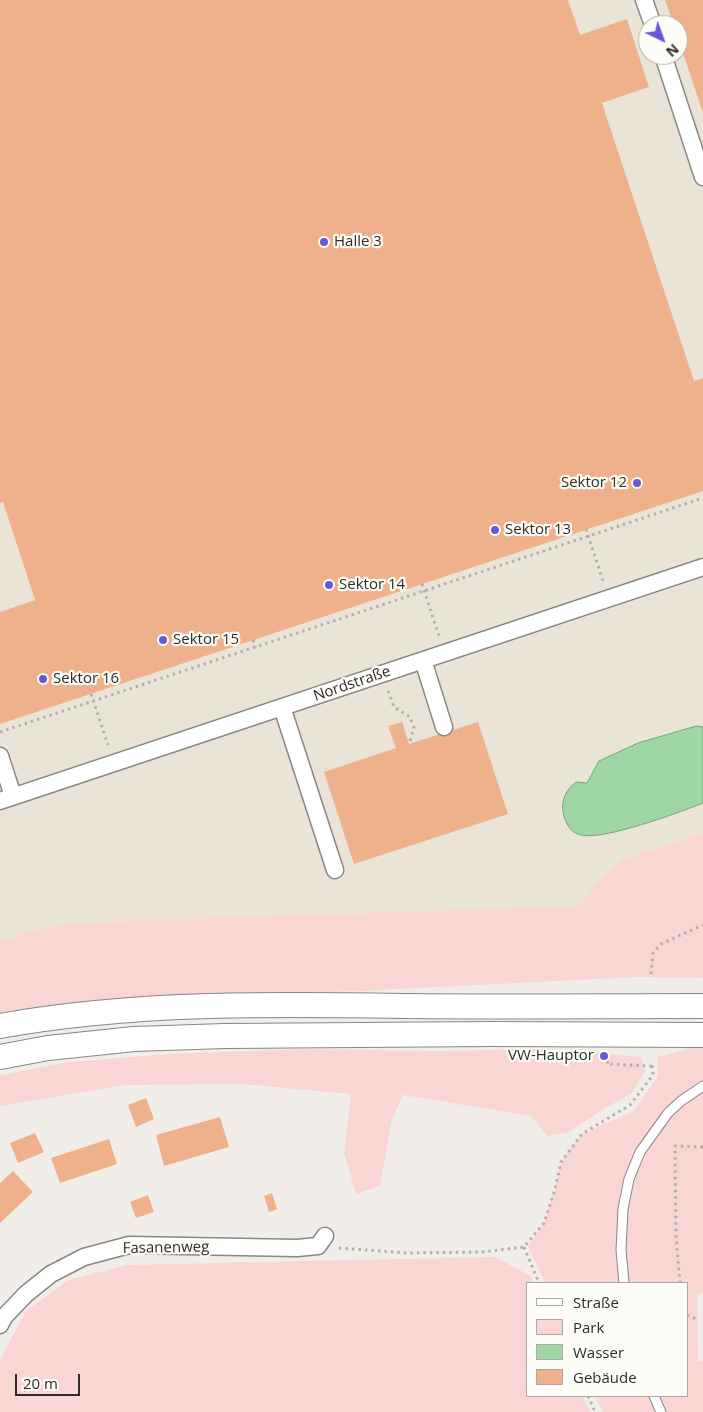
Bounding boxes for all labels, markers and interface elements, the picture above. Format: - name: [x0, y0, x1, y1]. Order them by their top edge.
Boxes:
- north arrow: [638, 15, 688, 65]
- text: N: [662, 40, 683, 62]
- place label: Halle 3: [334, 233, 382, 251]
- marker: Halle 3: [318, 236, 330, 248]
- place label: Sektor 12: [561, 474, 627, 492]
- marker: Sektor 12: [631, 477, 643, 489]
- place label: Sektor 13: [505, 521, 571, 539]
- marker: Sektor 13: [489, 524, 501, 536]
- place label: Sektor 14: [339, 576, 405, 594]
- marker: Sektor 14: [323, 579, 335, 591]
- place label: Sektor 15: [173, 631, 239, 649]
- marker: Sektor 15: [157, 634, 169, 646]
- street label: Nordstraße: [311, 662, 393, 706]
- place label: Sektor 16: [53, 670, 119, 688]
- marker: Sektor 16: [37, 673, 49, 685]
- place label: VW-Hauptor: [508, 1047, 594, 1065]
- marker: VW-Hauptor: [598, 1050, 610, 1062]
- street label: Fasanenweg: [123, 1238, 209, 1258]
- legend: [526, 1282, 688, 1397]
- text: Straße: [573, 1292, 619, 1312]
- text: Park: [573, 1317, 604, 1337]
- text: Wasser: [573, 1342, 624, 1362]
- scale bar: [18, 1364, 82, 1396]
- text: Gebäude: [573, 1367, 637, 1387]
- text: 20 m: [23, 1373, 58, 1393]

